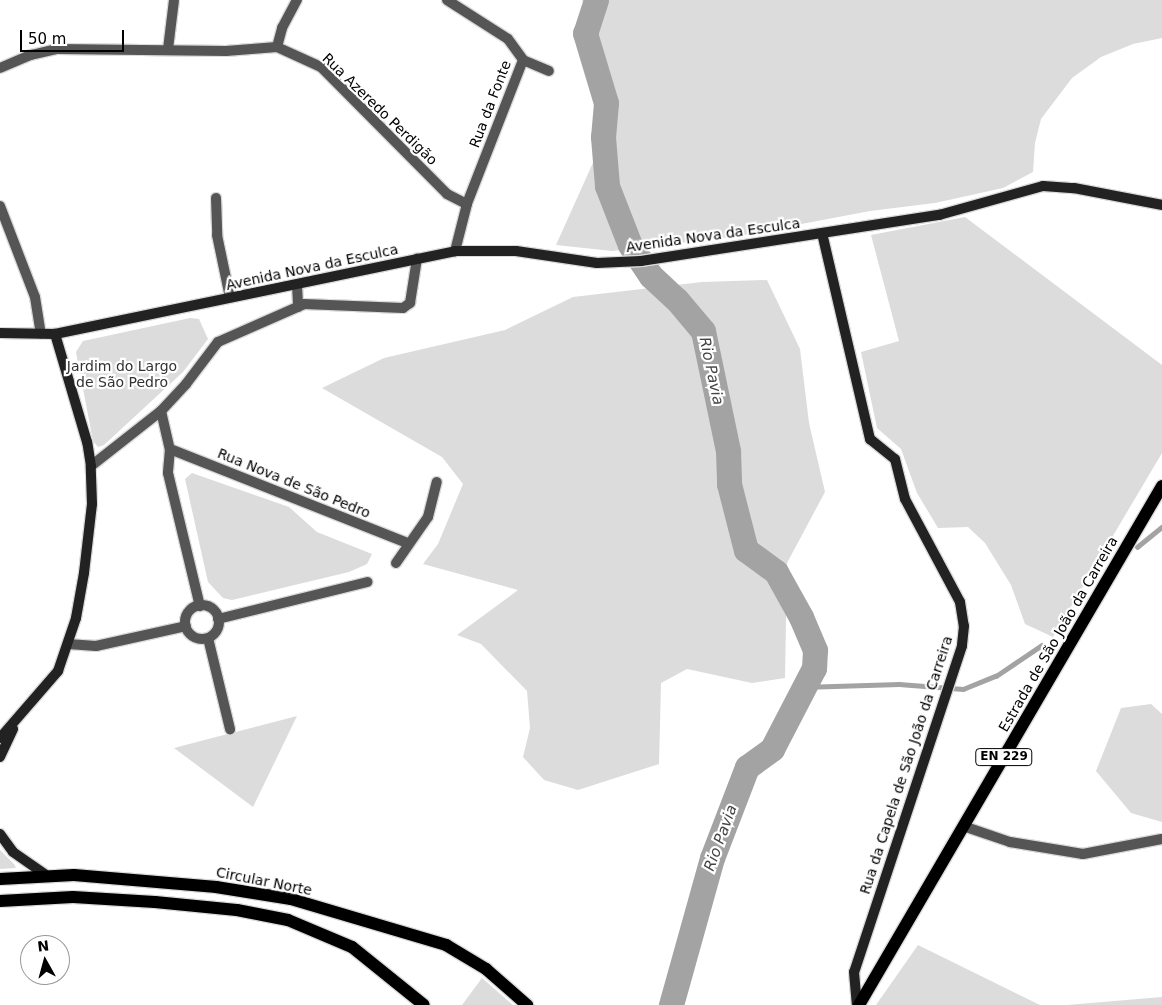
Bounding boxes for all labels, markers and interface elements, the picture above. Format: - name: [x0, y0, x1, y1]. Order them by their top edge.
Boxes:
- scale bar: [22, 20, 126, 52]
- text: 50 m: [28, 30, 66, 48]
- street label: Rua Azeredo Perdigão: [319, 50, 441, 168]
- street label: Rua da Fonte: [466, 58, 514, 150]
- street label: Avenida Nova da Esculca: [625, 214, 801, 256]
- street label: Avenida Nova da Esculca: [224, 241, 400, 293]
- water label: Rio Pavia: [695, 335, 727, 407]
- park label: Jardim do Largo de São Pedro: [67, 358, 177, 391]
- street label: Rua Nova de São Pedro: [215, 445, 373, 521]
- street label: Estrada de São João da Carreira: [995, 533, 1121, 735]
- street label: Rua da Capela de São João da Carreira: [856, 634, 956, 896]
- road number: EN 229: [975, 748, 1033, 766]
- water label: Rio Pavia: [701, 802, 741, 874]
- street label: Circular Norte: [215, 863, 313, 899]
- north arrow: [20, 935, 70, 985]
- text: N: [37, 937, 50, 955]

